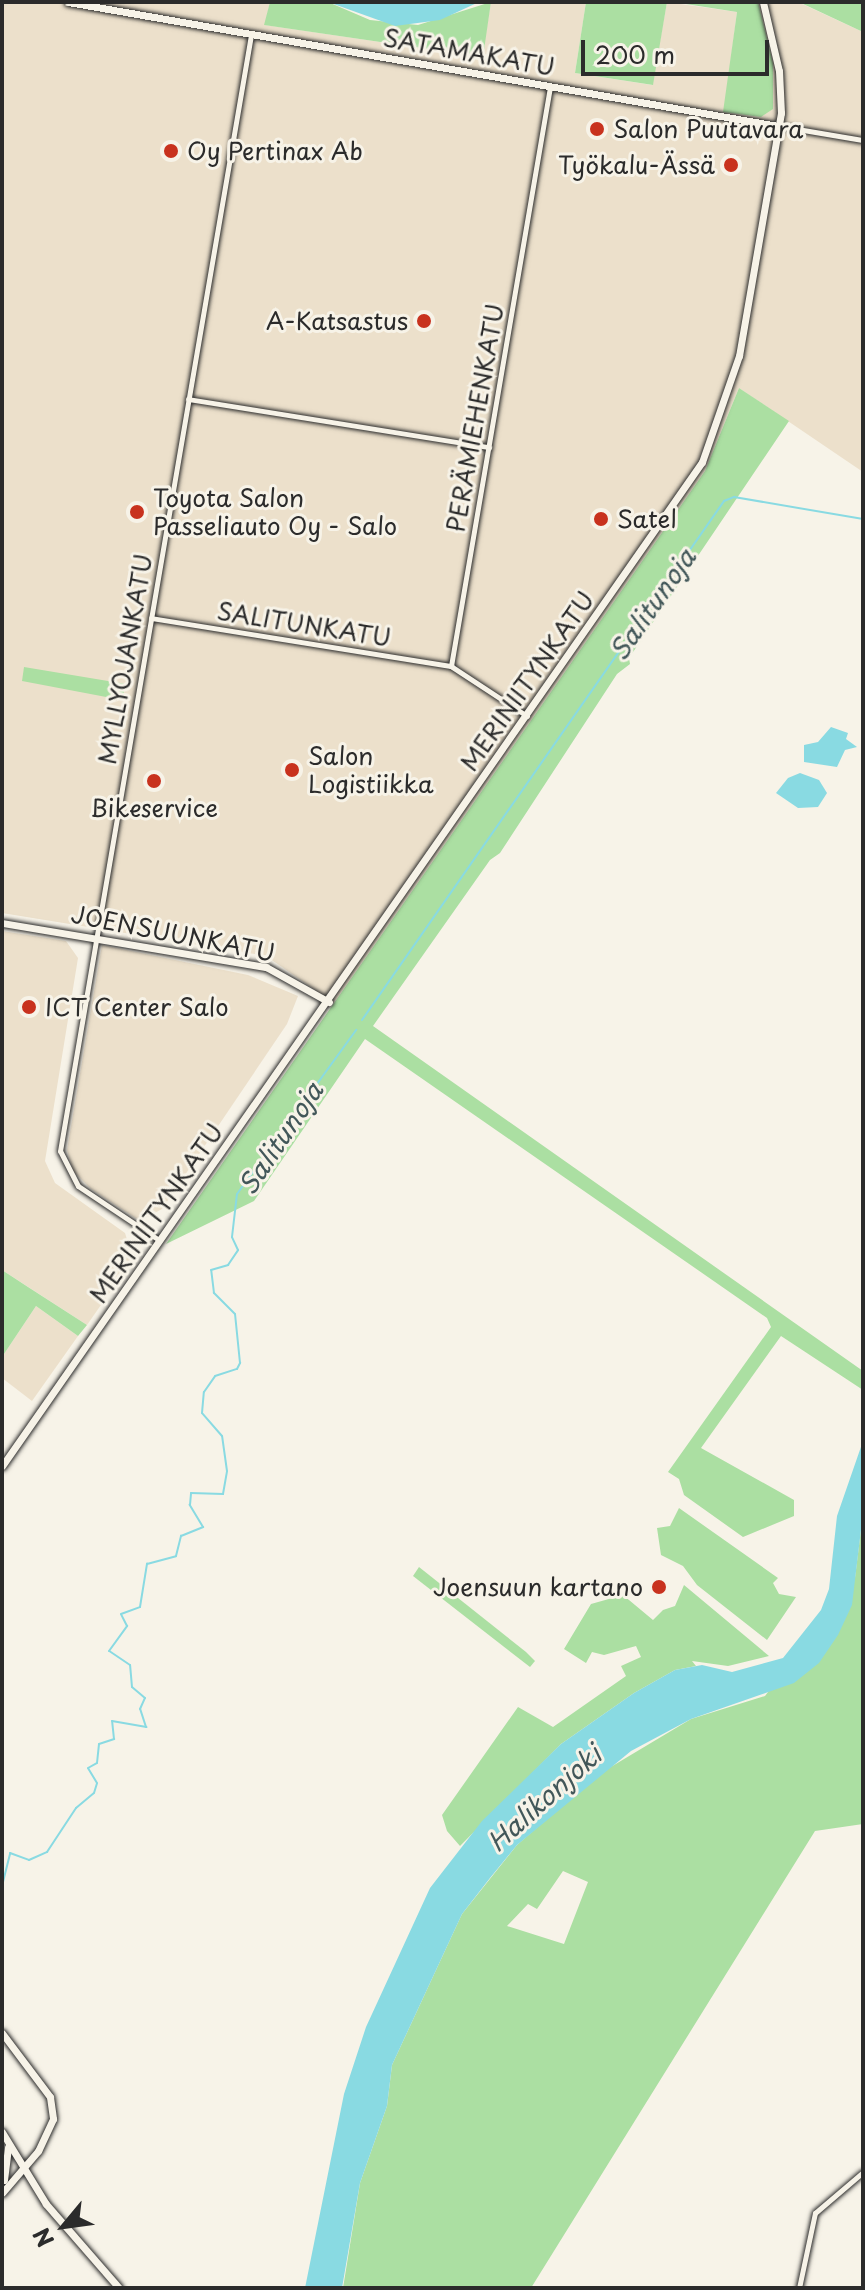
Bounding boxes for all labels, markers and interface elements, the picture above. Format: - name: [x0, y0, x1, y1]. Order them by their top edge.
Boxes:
- street label: SATAMAKATU: [381, 23, 557, 81]
- scale bar: [585, 24, 773, 74]
- text: 200 m: [595, 36, 675, 72]
- place label: Salon Puutavara: [613, 115, 804, 143]
- marker: Salon Puutavara: [588, 120, 606, 138]
- place label: Oy Pertinax Ab: [187, 137, 365, 165]
- marker: Oy Pertinax Ab: [162, 142, 180, 160]
- place label: Työkalu-Ässä: [558, 151, 715, 179]
- marker: Työkalu-Ässä: [722, 156, 740, 174]
- street label: PERÄMIEHENKATU: [441, 301, 509, 535]
- place label: A-Katsastus: [266, 307, 408, 335]
- marker: A-Katsastus: [415, 312, 433, 330]
- place label: Toyota Salon Passeliauto Oy - Salo: [153, 484, 400, 540]
- marker: Toyota Salon Passeliauto Oy - Salo: [128, 503, 146, 521]
- place label: Satel: [617, 505, 677, 533]
- marker: Satel: [592, 510, 610, 528]
- water label: Salitunoja: [602, 542, 702, 666]
- street label: MYLLYOJANKATU: [92, 552, 158, 766]
- street label: MERINIITYNKATU: [454, 586, 600, 776]
- street label: SALITUNKATU: [215, 596, 393, 652]
- place label: Salon Logistiikka: [308, 742, 434, 798]
- marker: Salon Logistiikka: [283, 761, 301, 779]
- marker: Bikeservice: [145, 772, 163, 790]
- place label: Bikeservice: [90, 794, 218, 822]
- street label: JOENSUUNKATU: [69, 899, 277, 967]
- place label: ICT Center Salo: [45, 993, 232, 1021]
- marker: ICT Center Salo: [20, 998, 38, 1016]
- water label: Salitunoja: [231, 1076, 329, 1200]
- street label: MERINIITYNKATU: [83, 1118, 229, 1308]
- place label: Joensuun kartano: [434, 1573, 643, 1601]
- marker: Joensuun kartano: [650, 1578, 668, 1596]
- water label: Halikonjoki: [481, 1739, 607, 1857]
- north arrow: [24, 2186, 104, 2266]
- text: N: [24, 2222, 61, 2254]

